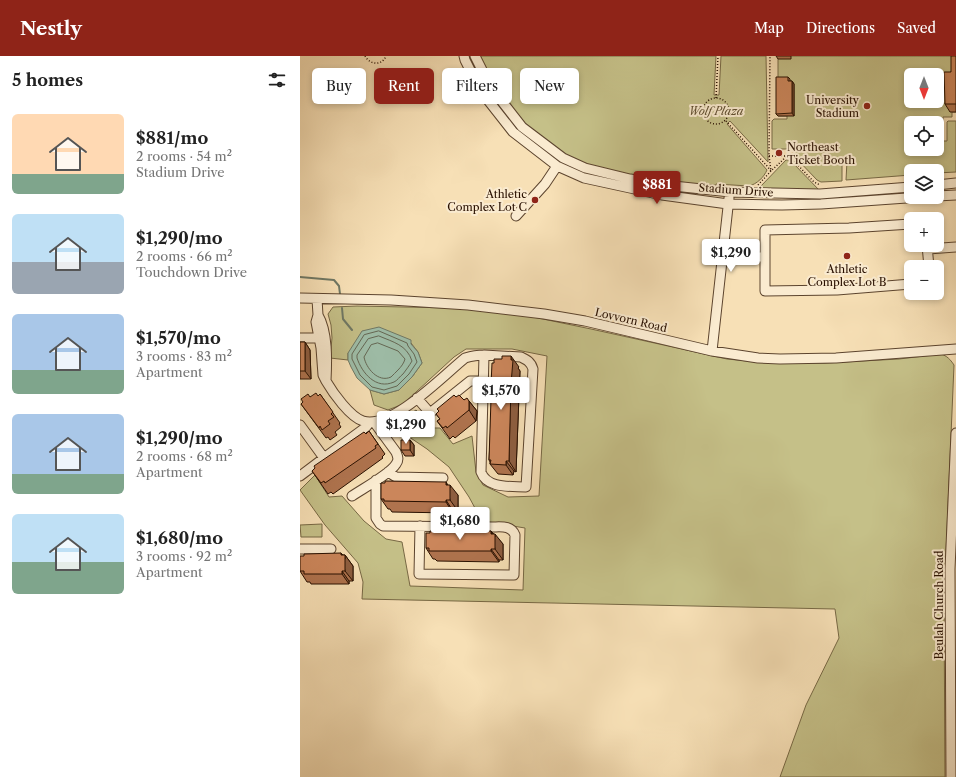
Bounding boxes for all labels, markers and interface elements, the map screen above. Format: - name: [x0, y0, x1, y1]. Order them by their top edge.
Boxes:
- text: Nestly: [20, 17, 82, 40]
- text: Map: [754, 19, 784, 37]
- text: Directions: [806, 19, 875, 37]
- text: Saved: [897, 19, 936, 37]
- chip: Buy: [312, 68, 366, 104]
- chip: Rent: [374, 68, 434, 104]
- chip: Filters: [442, 68, 512, 104]
- chip: New: [520, 68, 579, 104]
- north arrow: [904, 68, 944, 108]
- map controls: [904, 68, 944, 300]
- icon: filters: [266, 69, 288, 91]
- text: 5 homes: [12, 70, 83, 90]
- place label: University Stadium: [806, 93, 860, 120]
- marker: University Stadium: [862, 101, 872, 111]
- park label: Wolf Plaza: [689, 104, 744, 118]
- button: locate: [904, 116, 944, 156]
- text: $881/mo: [136, 128, 208, 148]
- icon: home: [44, 130, 92, 178]
- place label: Northeast Ticket Booth: [787, 140, 855, 167]
- text: 2 rooms · 54 m²: [136, 148, 232, 164]
- marker: Northeast Ticket Booth: [774, 148, 784, 158]
- text: Stadium Drive: [136, 164, 224, 180]
- button: layers: [904, 164, 944, 204]
- pin: $881: [633, 171, 681, 205]
- text: $881: [642, 176, 672, 192]
- street label: Stadium Drive: [698, 180, 774, 200]
- place label: Athletic Complex Lot C: [447, 187, 527, 214]
- marker: Athletic Complex Lot C: [530, 195, 540, 205]
- button: +: [904, 212, 944, 252]
- text: $1,290/mo: [136, 228, 223, 248]
- icon: home: [44, 230, 92, 278]
- pin: $1,290: [698, 239, 764, 273]
- text: $1,290: [711, 244, 751, 260]
- text: 2 rooms · 66 m²: [136, 248, 233, 264]
- marker: Athletic Complex Lot B: [842, 251, 852, 261]
- button: −: [904, 260, 944, 300]
- place label: Athletic Complex Lot B: [808, 262, 887, 289]
- text: Touchdown Drive: [136, 264, 247, 280]
- street label: Lovvorn Road: [594, 305, 669, 335]
- text: $1,570/mo: [136, 328, 221, 348]
- icon: home: [44, 330, 92, 378]
- text: 3 rooms · 83 m²: [136, 348, 232, 364]
- text: Apartment: [136, 364, 203, 380]
- pin: $1,570: [468, 377, 534, 411]
- text: $1,570: [482, 382, 520, 398]
- pin: $1,290: [373, 411, 439, 445]
- text: $1,290: [386, 416, 426, 432]
- text: $1,290/mo: [136, 428, 223, 448]
- icon: home: [44, 430, 92, 478]
- text: 2 rooms · 68 m²: [136, 448, 233, 464]
- text: Apartment: [136, 464, 203, 480]
- pin: $1,680: [427, 507, 493, 541]
- text: $1,680: [440, 512, 480, 528]
- text: $1,680/mo: [136, 528, 223, 548]
- icon: home: [44, 530, 92, 578]
- text: 3 rooms · 92 m²: [136, 548, 232, 564]
- street label: Beulah Church Road: [932, 550, 946, 659]
- text: Apartment: [136, 564, 203, 580]

